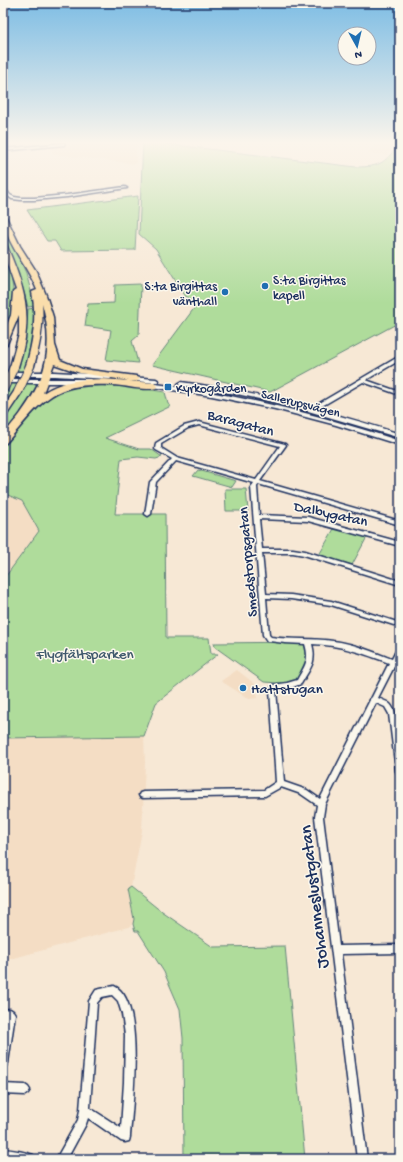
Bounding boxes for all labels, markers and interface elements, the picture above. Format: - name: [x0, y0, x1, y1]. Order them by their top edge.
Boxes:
- north arrow: [337, 26, 377, 66]
- text: N: [354, 47, 363, 60]
- place label: S:ta Birgittas kapell: [273, 274, 347, 304]
- place label: S:ta Birgittas vänthall: [144, 280, 218, 310]
- marker: S:ta Birgittas kapell: [260, 281, 270, 291]
- marker: S:ta Birgittas vänthall: [220, 287, 230, 297]
- marker: Kyrkogården: [163, 382, 173, 392]
- place label: Kyrkogården: [176, 382, 247, 397]
- street label: Sallerupsvägen: [259, 387, 342, 422]
- street label: Baragatan: [204, 406, 276, 441]
- street label: Dalbygatan: [291, 498, 369, 532]
- street label: Smedstorpsgatan: [235, 506, 263, 618]
- park label: Flygfältsparken: [35, 646, 134, 664]
- place label: Hattstugan: [251, 681, 323, 699]
- marker: Hattstugan: [238, 683, 248, 693]
- street label: Johanneslustgatan: [296, 823, 335, 969]

